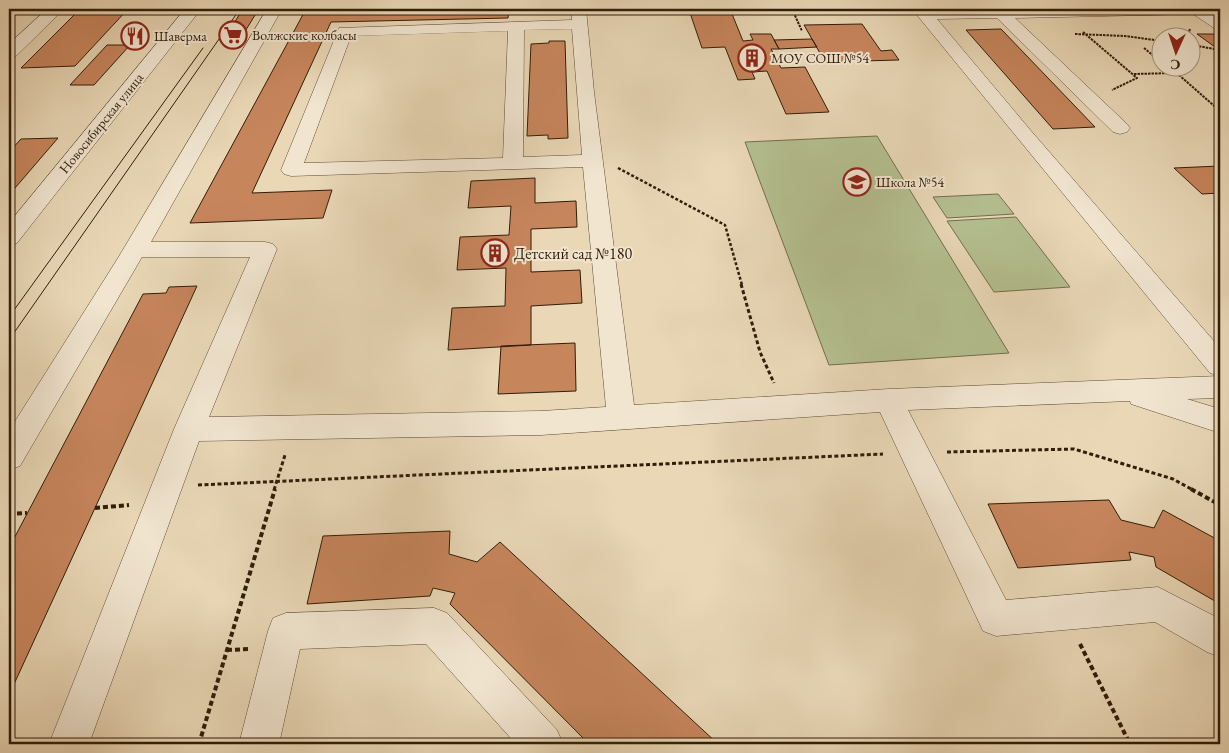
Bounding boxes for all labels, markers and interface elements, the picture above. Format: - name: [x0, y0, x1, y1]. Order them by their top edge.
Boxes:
- supermarket icon: Волжские колбасы: [218, 20, 248, 50]
- restaurant icon: Шаверма: [120, 21, 150, 51]
- place label: Волжские колбасы: [252, 26, 357, 44]
- place label: Шаверма: [154, 27, 207, 45]
- north arrow: [1152, 28, 1202, 78]
- building icon: МОУ СОШ №54: [737, 43, 767, 73]
- place label: МОУ СОШ №54: [771, 49, 869, 67]
- text: С: [1170, 56, 1181, 74]
- street label: Новосибирская улица: [55, 69, 147, 177]
- school or university icon: Школа №54: [842, 167, 872, 197]
- place label: Школа №54: [876, 173, 944, 191]
- building icon: Детский сад №180: [480, 238, 510, 268]
- place label: Детский сад №180: [514, 243, 632, 264]

